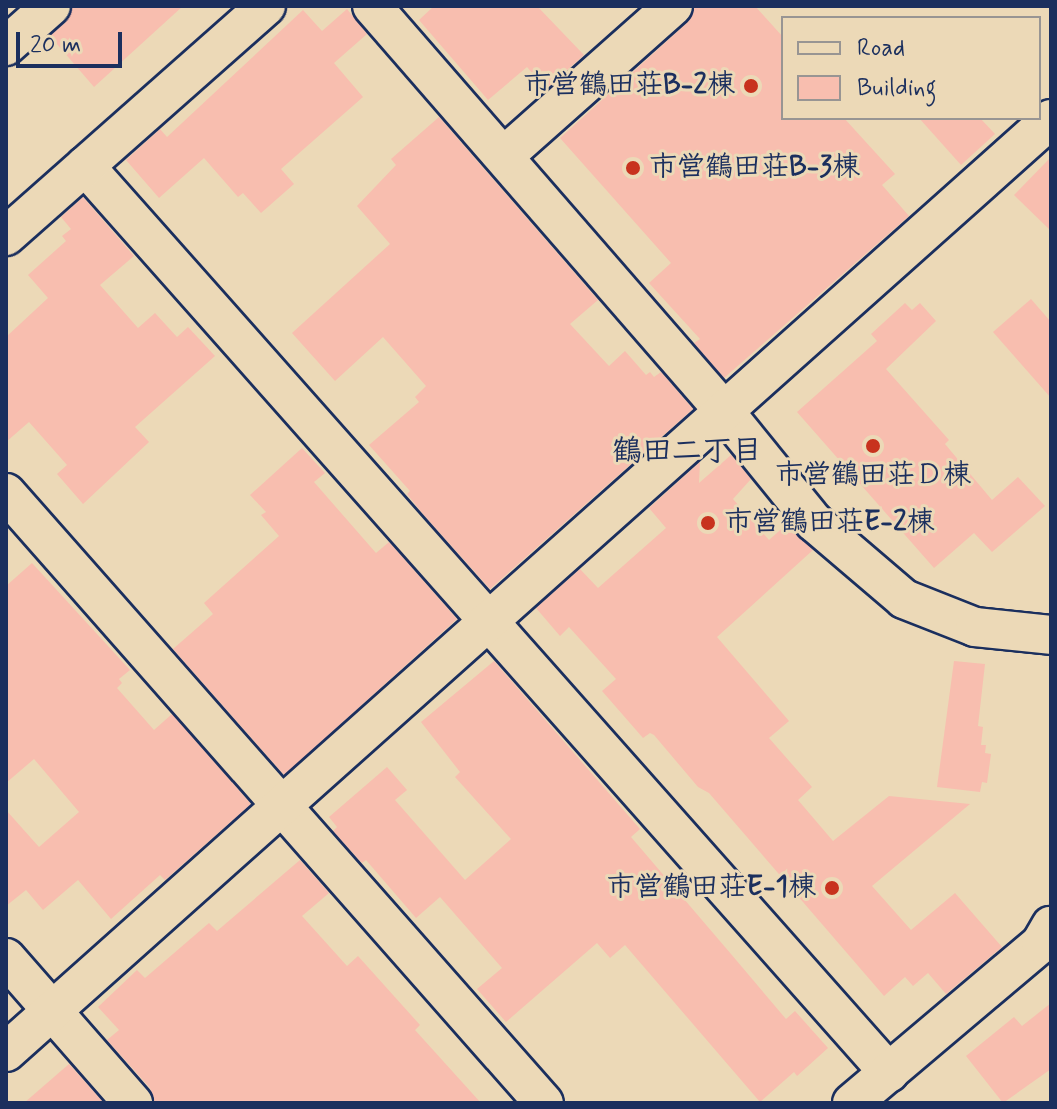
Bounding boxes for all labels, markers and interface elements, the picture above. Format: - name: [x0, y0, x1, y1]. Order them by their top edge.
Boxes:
- scale bar: [20, 16, 126, 66]
- legend: [781, 16, 1041, 120]
- text: 20 m: [30, 30, 81, 61]
- text: Road: [857, 33, 905, 64]
- place label: 市営鶴田荘B-2棟: [523, 69, 735, 103]
- text: Building: [857, 73, 937, 104]
- marker: 市営鶴田荘B-2棟: [742, 77, 760, 95]
- place label: 市営鶴田荘B-3棟: [649, 151, 860, 185]
- marker: 市営鶴田荘B-3棟: [624, 159, 642, 177]
- district label: 鶴田二丁目: [612, 434, 762, 470]
- marker: 市営鶴田荘Ｄ棟: [864, 437, 882, 455]
- place label: 市営鶴田荘Ｄ棟: [775, 459, 971, 493]
- place label: 市営鶴田荘E-2棟: [724, 506, 935, 540]
- marker: 市営鶴田荘E-2棟: [699, 514, 717, 532]
- place label: 市営鶴田荘E-1棟: [607, 871, 816, 905]
- marker: 市営鶴田荘E-1棟: [823, 879, 841, 897]

